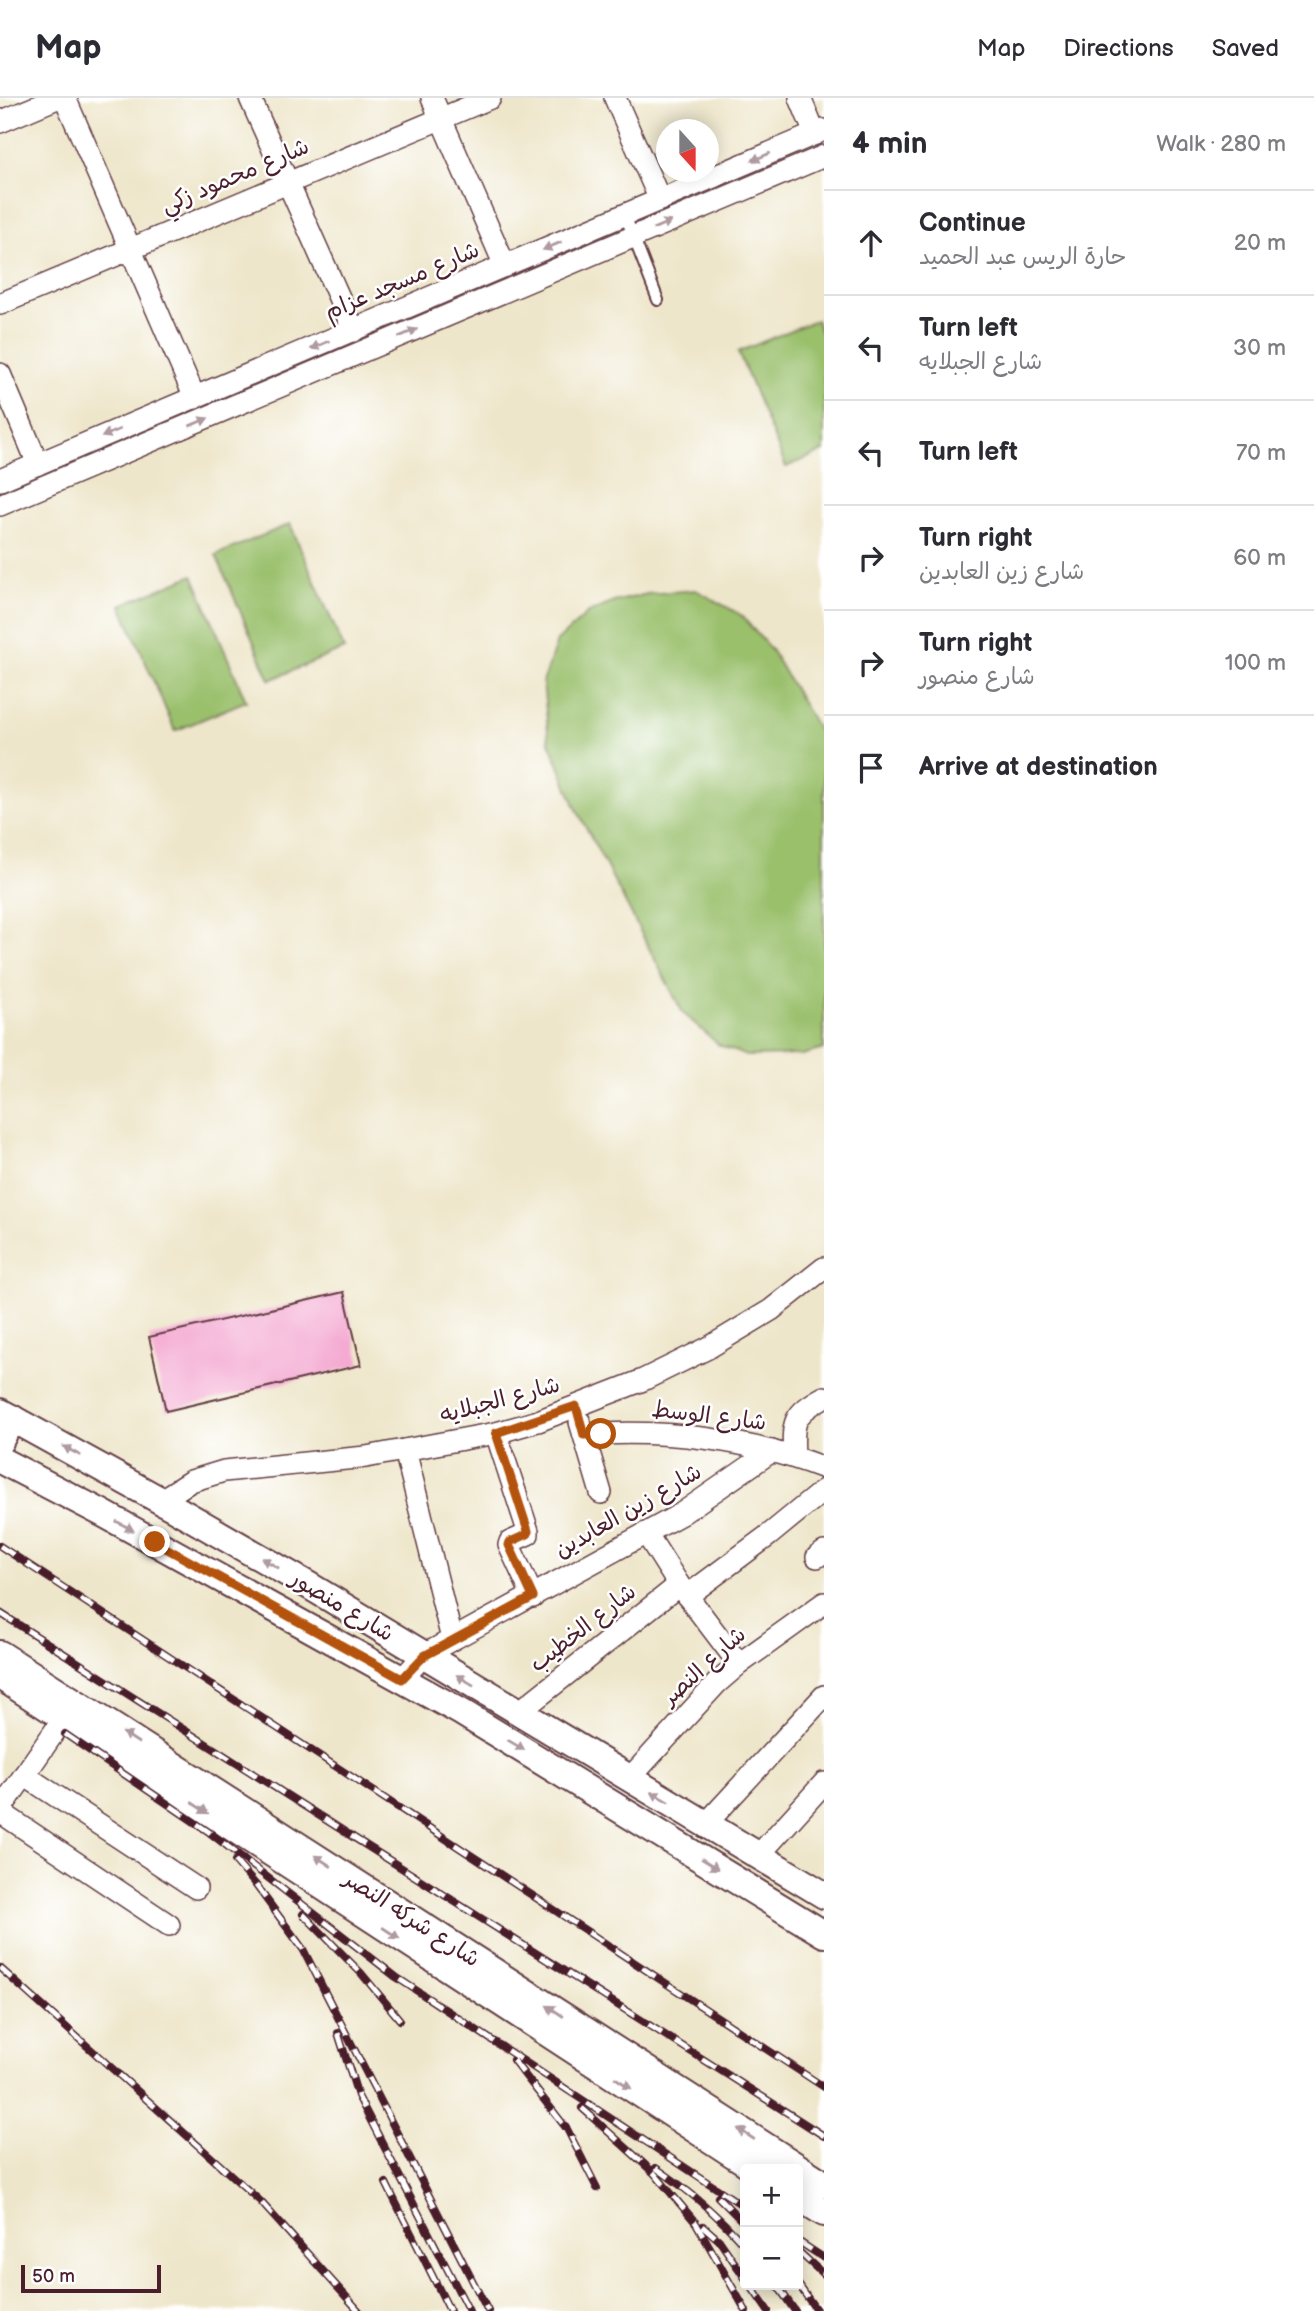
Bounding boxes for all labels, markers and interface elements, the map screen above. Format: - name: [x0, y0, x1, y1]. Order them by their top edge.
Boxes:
- text: Map: [35, 28, 101, 68]
- text: Map: [977, 34, 1025, 63]
- text: Directions: [1063, 34, 1174, 63]
- text: Saved: [1212, 34, 1279, 63]
- north arrow: [656, 119, 719, 182]
- text: 4 min: [852, 126, 927, 162]
- text: Walk · 280 m: [1156, 130, 1286, 158]
- street label: شارع محمود زكي: [157, 132, 316, 225]
- one-way arrow: [751, 151, 772, 162]
- text: Continue: [919, 208, 1026, 239]
- one-way arrow: [652, 219, 673, 230]
- icon: ahead: [852, 224, 890, 262]
- text: 20 m: [1234, 229, 1286, 257]
- street label: شارع مسجد عزام: [320, 236, 485, 329]
- one-way arrow: [542, 240, 562, 252]
- text: حارة الريس عبد الحميد: [919, 243, 1127, 271]
- text: Turn left: [919, 313, 1018, 344]
- one-way arrow: [398, 327, 418, 339]
- icon: left: [852, 329, 890, 367]
- text: 30 m: [1233, 334, 1286, 362]
- one-way arrow: [310, 339, 330, 351]
- text: شارع الجبلايه: [919, 348, 1042, 376]
- one-way arrow: [188, 416, 209, 427]
- one-way arrow: [100, 428, 121, 439]
- icon: left: [852, 434, 890, 472]
- text: Turn left: [919, 437, 1018, 468]
- text: 70 m: [1236, 439, 1286, 467]
- text: Turn right: [919, 523, 1032, 554]
- icon: right: [852, 539, 890, 577]
- text: 60 m: [1233, 544, 1286, 572]
- text: شارع زين العابدين: [919, 558, 1084, 586]
- text: Turn right: [919, 628, 1032, 659]
- icon: right: [852, 644, 890, 682]
- text: 100 m: [1225, 649, 1286, 677]
- text: شارع منصور: [919, 663, 1035, 691]
- icon: arrive: [852, 749, 890, 787]
- text: Arrive at destination: [919, 752, 1158, 783]
- street label: شارع الجبلايه: [437, 1371, 563, 1430]
- street label: شارع الوسط: [650, 1395, 768, 1438]
- route start: [585, 1418, 616, 1449]
- one-way arrow: [62, 1445, 82, 1457]
- street label: شارع زين العابدين: [549, 1458, 707, 1565]
- one-way arrow: [116, 1520, 135, 1532]
- route end: [139, 1526, 170, 1557]
- one-way arrow: [261, 1557, 280, 1569]
- street label: شارع منصور: [283, 1563, 399, 1649]
- street label: شارع الخطيب: [524, 1578, 642, 1679]
- street label: شارع النصر: [655, 1621, 753, 1713]
- one-way arrow: [456, 1674, 475, 1686]
- one-way arrow: [122, 1731, 141, 1744]
- one-way arrow: [506, 1739, 525, 1752]
- one-way arrow: [651, 1791, 670, 1803]
- one-way arrow: [191, 1801, 210, 1814]
- one-way arrow: [313, 1854, 332, 1867]
- one-way arrow: [700, 1858, 719, 1871]
- street label: شارع شركه النصر: [337, 1864, 485, 1974]
- one-way arrow: [381, 1926, 400, 1939]
- one-way arrow: [545, 2005, 564, 2018]
- one-way arrow: [613, 2076, 632, 2089]
- one-way arrow: [737, 2127, 755, 2141]
- map controls: [740, 2164, 803, 2290]
- button: +: [740, 2164, 803, 2227]
- button: −: [740, 2227, 803, 2290]
- scale bar: [21, 2262, 161, 2294]
- text: 50 m: [32, 2265, 75, 2288]

